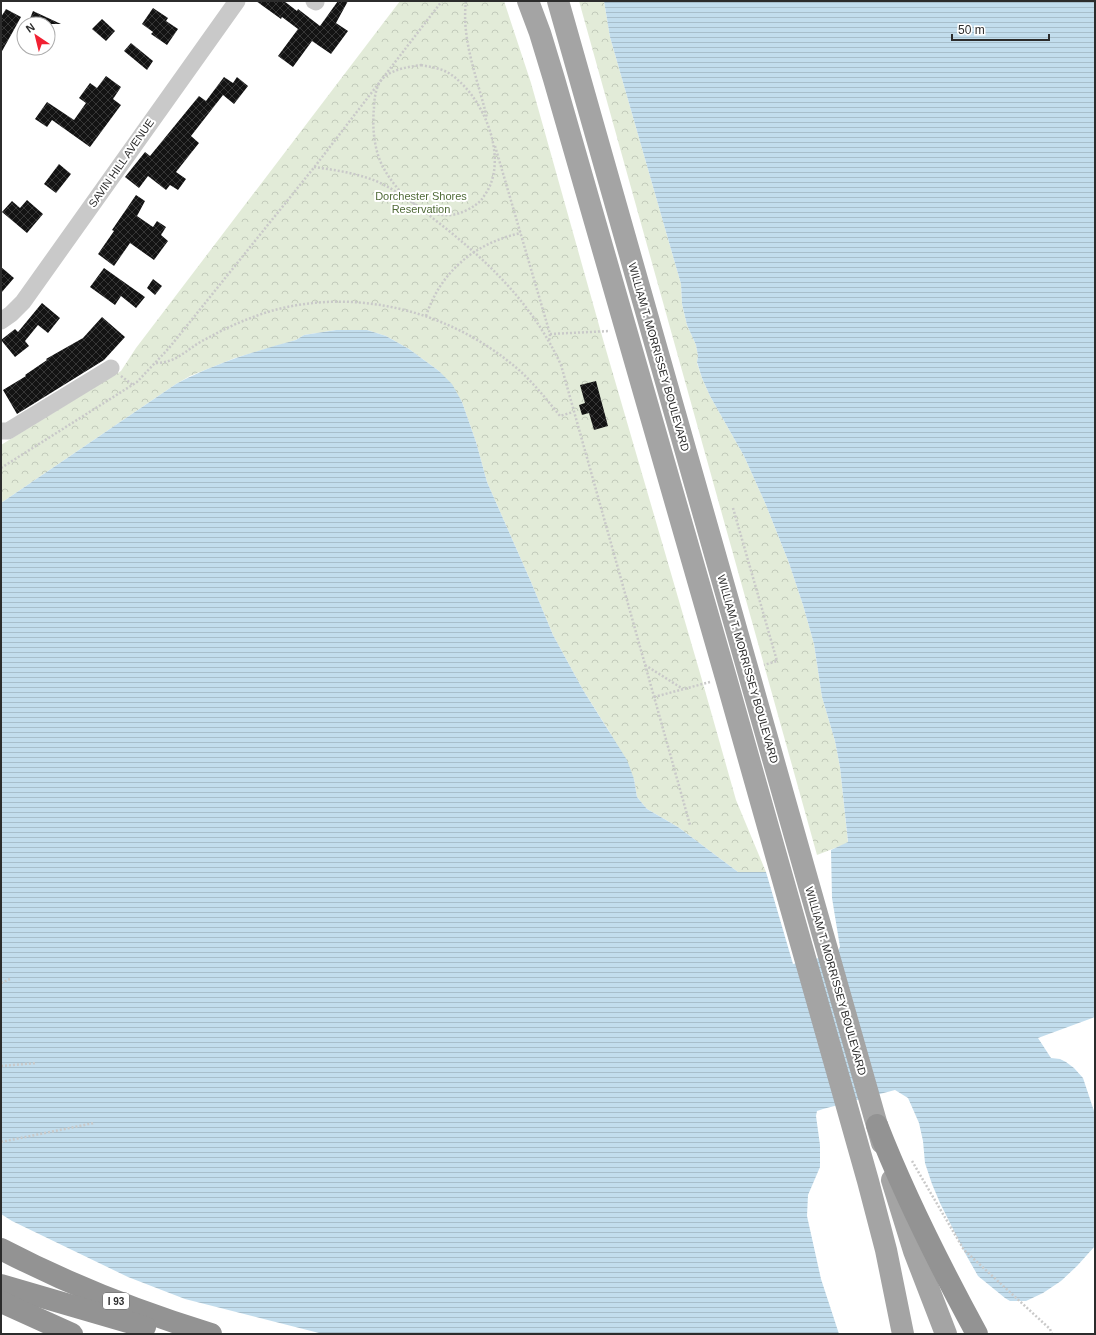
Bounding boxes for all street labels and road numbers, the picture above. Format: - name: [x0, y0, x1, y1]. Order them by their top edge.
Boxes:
- street label: SAVIN HILL AVENUE: [86, 117, 156, 209]
- street label: WILLIAM T. MORRISSEY BOULEVARD: [626, 261, 692, 453]
- street label: WILLIAM T. MORRISSEY BOULEVARD: [715, 573, 781, 765]
- street label: WILLIAM T. MORRISSEY BOULEVARD: [803, 885, 869, 1077]
- road number: I 93: [103, 1293, 129, 1309]

